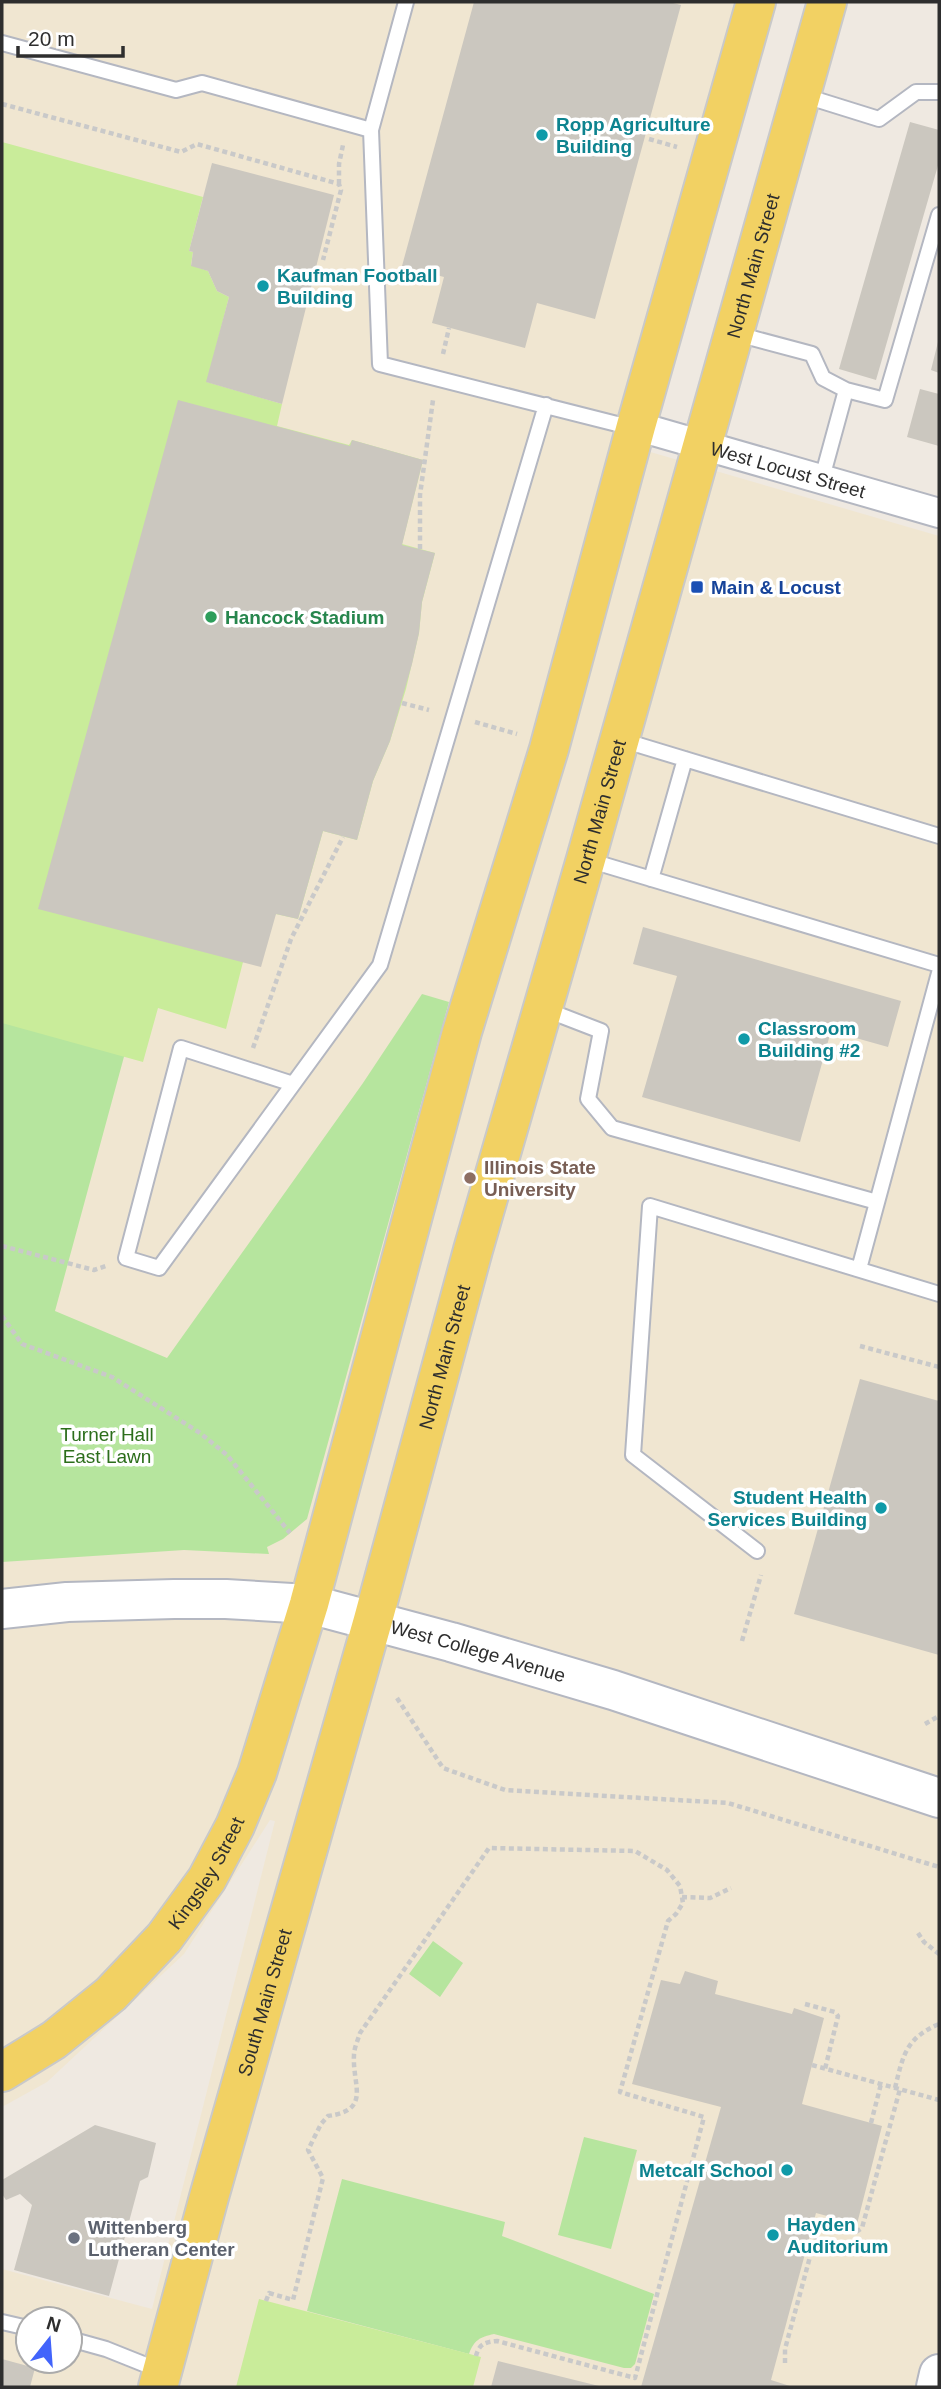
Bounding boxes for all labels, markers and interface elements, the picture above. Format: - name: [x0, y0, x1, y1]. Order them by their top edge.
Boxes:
- scale bar: [18, 14, 122, 58]
- text: 20 m: [28, 27, 75, 50]
- place label: Ropp Agriculture Building: [556, 114, 710, 157]
- marker: Ropp Agriculture Building: [534, 127, 550, 143]
- street label: North Main Street: [723, 191, 783, 340]
- place label: Kaufman Football Building: [277, 265, 437, 308]
- marker: Kaufman Football Building: [255, 278, 271, 294]
- street label: West Locust Street: [708, 437, 868, 502]
- place label: Main & Locust: [711, 577, 842, 598]
- marker: Main & Locust: [689, 579, 705, 595]
- place label: Hancock Stadium: [225, 607, 384, 628]
- marker: Hancock Stadium: [203, 609, 219, 625]
- street label: North Main Street: [569, 736, 630, 886]
- place label: Classroom Building #2: [758, 1018, 860, 1061]
- marker: Classroom Building #2: [736, 1031, 752, 1047]
- place label: Illinois State University: [484, 1157, 596, 1200]
- marker: Illinois State University: [462, 1170, 478, 1186]
- street label: North Main Street: [415, 1282, 474, 1432]
- park label: Turner Hall East Lawn: [60, 1424, 154, 1467]
- place label: Student Health Services Building: [708, 1487, 867, 1530]
- marker: Student Health Services Building: [873, 1500, 889, 1516]
- street label: West College Avenue: [388, 1616, 568, 1686]
- street label: Kingsley Street: [164, 1813, 248, 1933]
- street label: South Main Street: [233, 1926, 295, 2079]
- place label: Metcalf School: [639, 2160, 773, 2181]
- marker: Metcalf School: [779, 2162, 795, 2178]
- place label: Hayden Auditorium: [787, 2214, 888, 2257]
- place label: Wittenberg Lutheran Center: [88, 2217, 235, 2260]
- marker: Hayden Auditorium: [765, 2227, 781, 2243]
- marker: Wittenberg Lutheran Center: [66, 2230, 82, 2246]
- north arrow: [14, 2305, 84, 2375]
- text: N: [44, 2312, 63, 2336]

